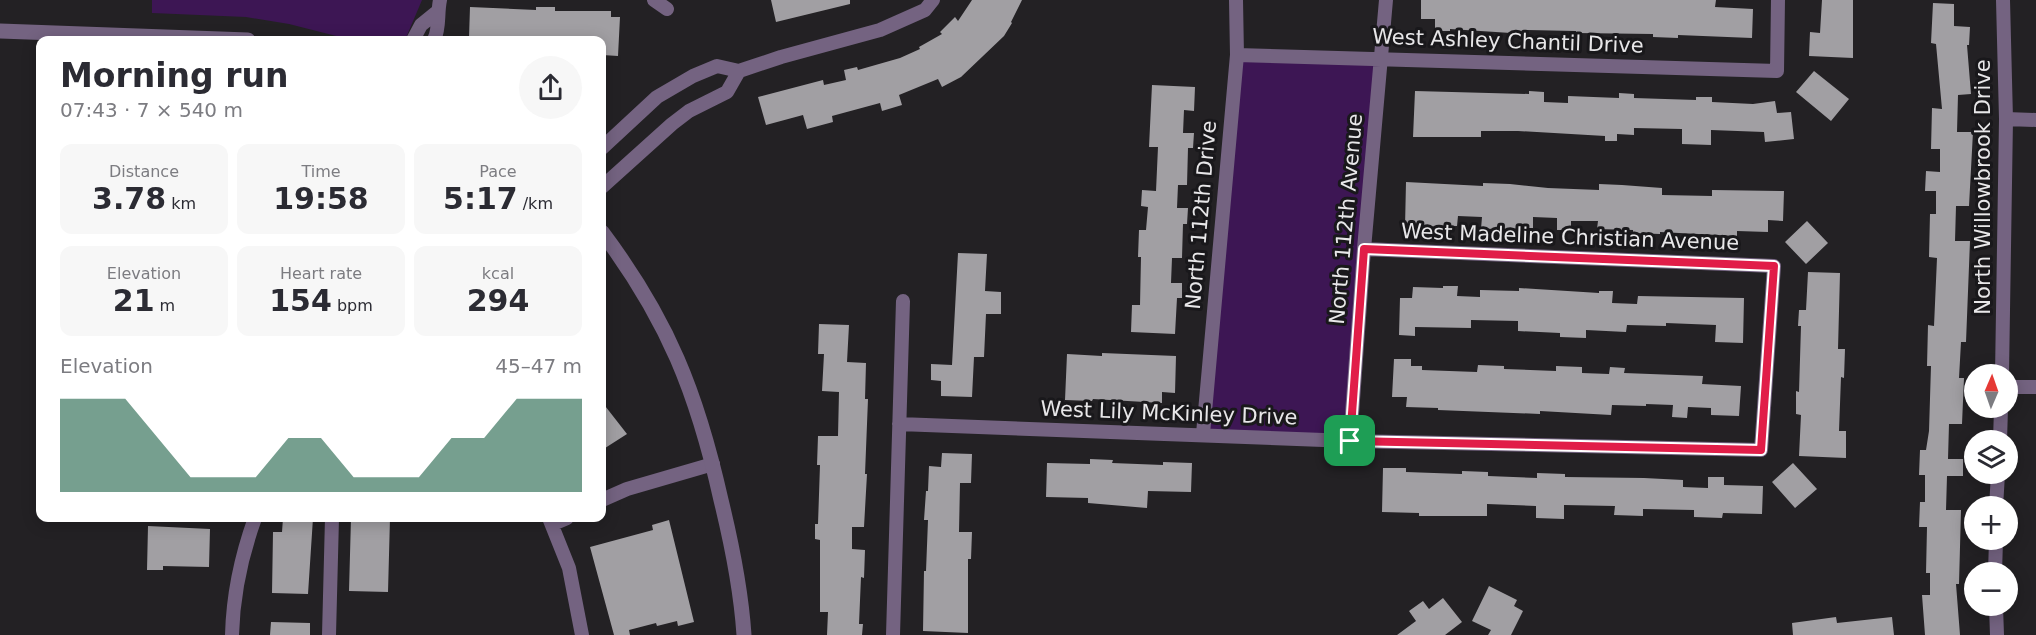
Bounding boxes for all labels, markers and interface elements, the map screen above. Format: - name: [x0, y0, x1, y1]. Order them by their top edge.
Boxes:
- street label: West Ashley Chantil Drive: [1372, 24, 1644, 58]
- text: Morning run: [60, 56, 288, 95]
- button: share: [519, 56, 582, 119]
- street label: North Willowbrook Drive: [1971, 59, 1995, 315]
- text: 07:43 · 7 × 540 m: [60, 98, 243, 122]
- street label: North 112th Avenue: [1325, 112, 1367, 326]
- street label: North 112th Drive: [1181, 119, 1221, 311]
- text: Distance: [109, 162, 179, 181]
- text: Time: [301, 162, 341, 181]
- text: Pace: [479, 162, 517, 181]
- text: 3.78: [92, 181, 166, 216]
- text: 19:58: [273, 181, 369, 216]
- text: 5:17: [443, 181, 518, 216]
- text: km: [166, 194, 196, 213]
- text: /km: [518, 194, 553, 213]
- street label: West Madeline Christian Avenue: [1400, 219, 1740, 255]
- text: Elevation: [107, 264, 181, 283]
- text: Heart rate: [280, 264, 362, 283]
- text: kcal: [482, 264, 514, 283]
- text: 21: [113, 283, 155, 318]
- text: 154: [269, 283, 332, 318]
- text: 294: [467, 283, 529, 318]
- text: m: [155, 296, 175, 315]
- text: bpm: [332, 296, 373, 315]
- text: Elevation: [60, 354, 153, 378]
- text: 45–47 m: [495, 354, 582, 378]
- north arrow: [1964, 364, 2018, 418]
- map controls: [1964, 364, 2018, 616]
- street label: West Lily McKinley Drive: [1040, 397, 1298, 429]
- pin: [1324, 415, 1375, 466]
- icon: arrive: [1333, 424, 1366, 457]
- button: layers: [1964, 430, 2018, 484]
- button: +: [1964, 496, 2018, 550]
- button: −: [1964, 562, 2018, 616]

